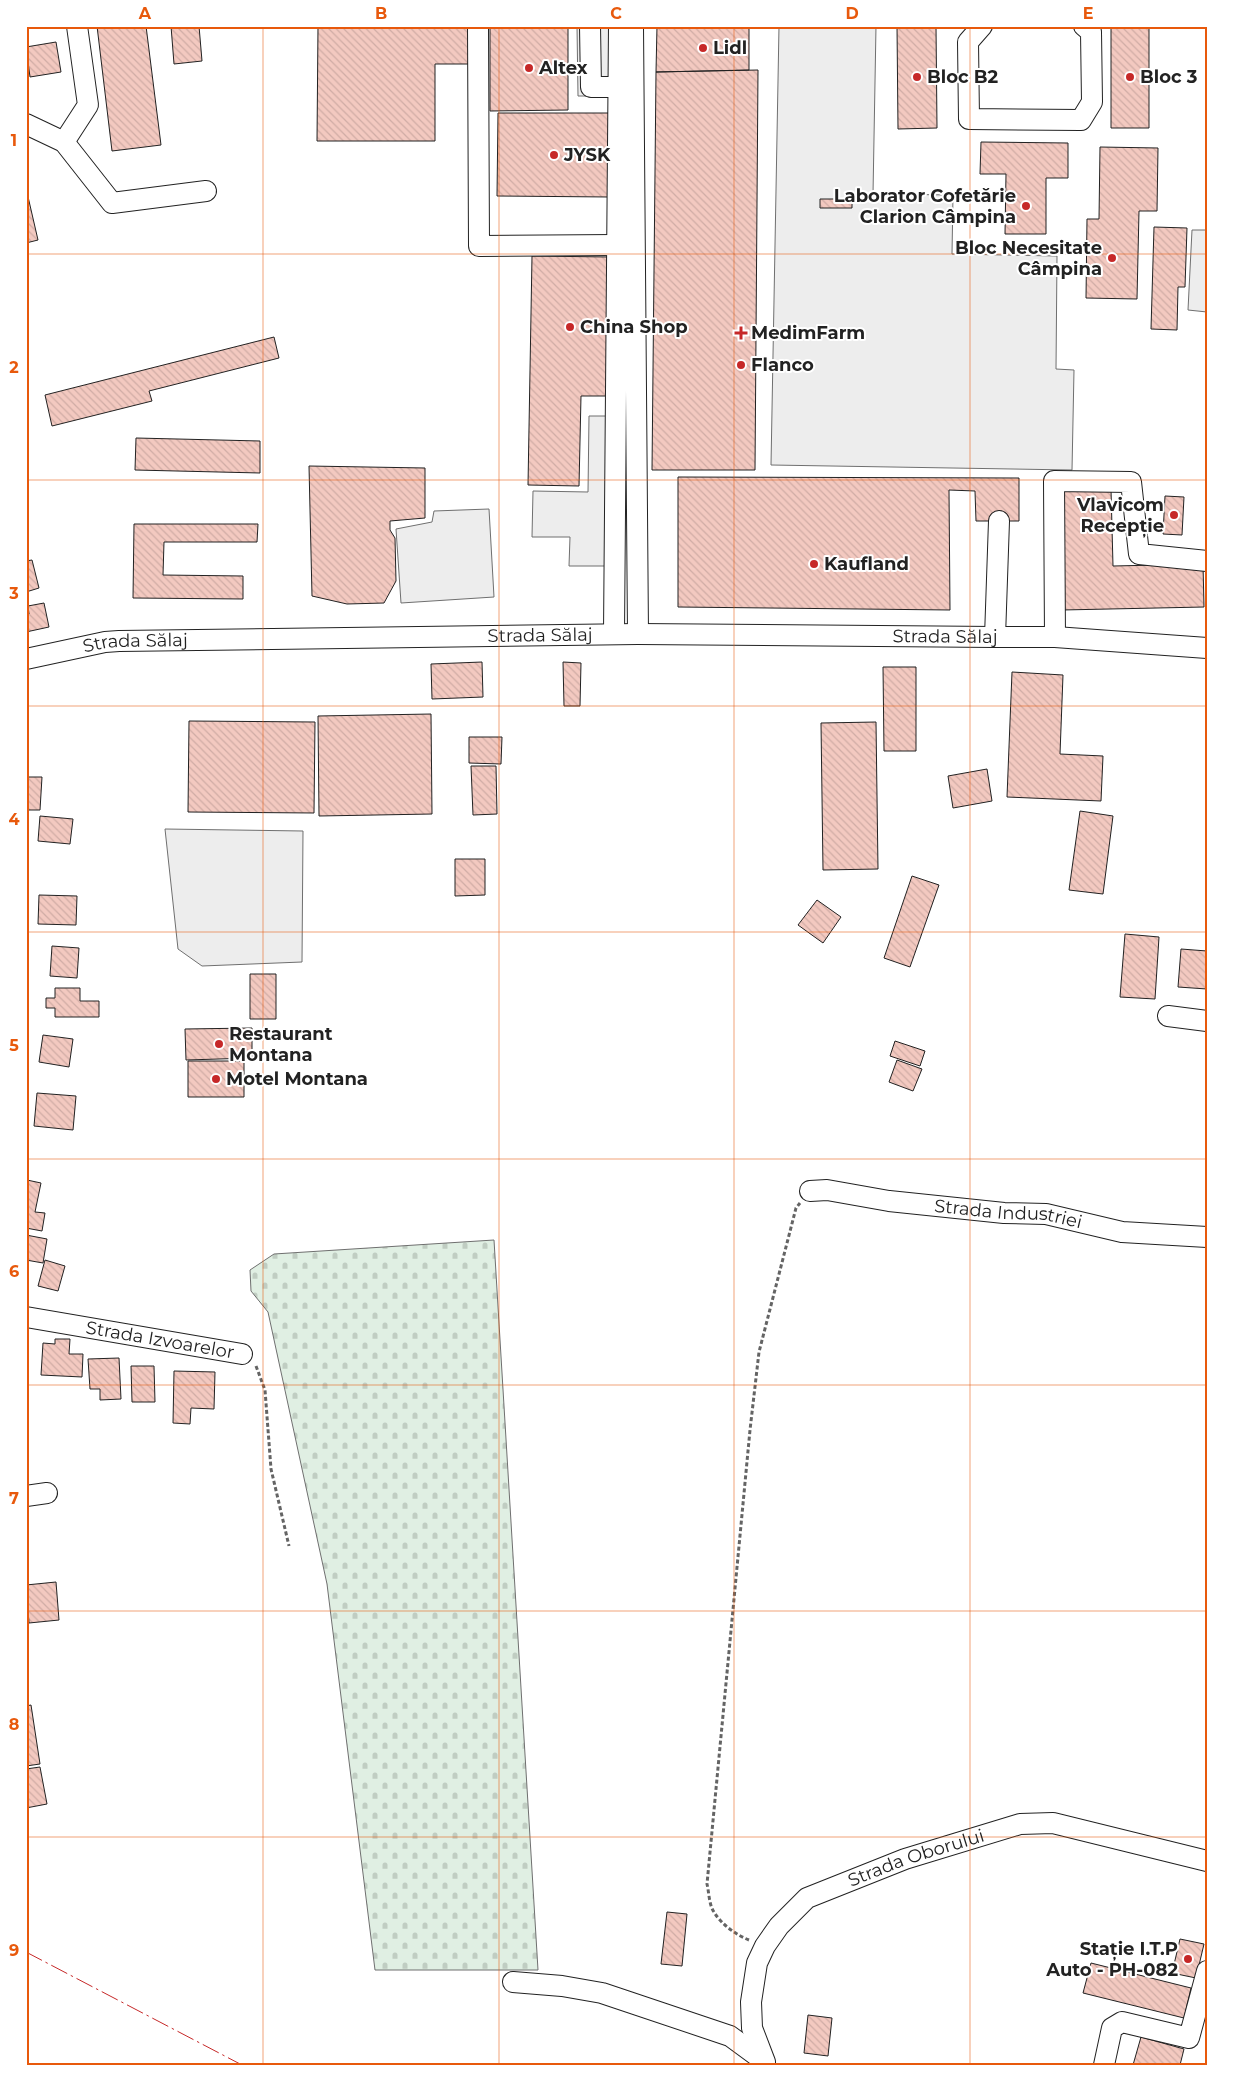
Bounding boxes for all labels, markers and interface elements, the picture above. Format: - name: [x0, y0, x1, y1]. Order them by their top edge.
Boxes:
- text: A: [138, 4, 152, 23]
- text: B: [375, 4, 387, 23]
- text: C: [610, 4, 622, 23]
- text: D: [845, 4, 859, 23]
- text: E: [1083, 4, 1093, 23]
- place label: Lidl: [713, 37, 747, 59]
- marker: Lidl: [697, 42, 709, 54]
- place label: Altex: [538, 57, 588, 79]
- marker: Altex: [523, 62, 535, 74]
- place label: Bloc B2: [927, 66, 998, 88]
- place label: Bloc 3: [1140, 66, 1198, 88]
- marker: Bloc B2: [911, 71, 923, 83]
- marker: Bloc 3: [1124, 71, 1136, 83]
- text: 1: [11, 131, 17, 150]
- place label: JYSK: [563, 144, 611, 166]
- marker: JYSK: [548, 149, 560, 161]
- place label: Laborator Cofetărie Clarion Câmpina: [834, 185, 1016, 228]
- marker: Laborator Cofetărie Clarion Câmpina: [1020, 200, 1032, 212]
- place label: Bloc Necesitate Câmpina: [955, 237, 1102, 280]
- marker: Bloc Necesitate Câmpina: [1106, 252, 1118, 264]
- place label: China Shop: [580, 316, 688, 338]
- marker: China Shop: [564, 321, 576, 333]
- place label: MedimFarm: [751, 322, 865, 344]
- marker: MedimFarm: [735, 327, 747, 339]
- place label: Flanco: [751, 354, 814, 376]
- text: 2: [9, 358, 19, 377]
- marker: Flanco: [735, 359, 747, 371]
- place label: Vlavicom Recepție: [1076, 494, 1164, 538]
- marker: Vlavicom Recepție: [1168, 509, 1180, 521]
- place label: Kaufland: [824, 553, 909, 575]
- marker: Kaufland: [808, 558, 820, 570]
- text: 3: [8, 584, 19, 603]
- street label: Strada Sălaj: [487, 624, 593, 647]
- street label: Strada Sălaj: [892, 625, 998, 648]
- street label: Strada Sălaj: [81, 629, 188, 657]
- text: 4: [8, 810, 20, 829]
- place label: Restaurant Montana: [229, 1023, 333, 1066]
- text: 5: [9, 1036, 19, 1055]
- marker: Restaurant Montana: [213, 1038, 225, 1050]
- place label: Motel Montana: [226, 1068, 368, 1090]
- marker: Motel Montana: [210, 1073, 222, 1085]
- street label: Strada Industriei: [933, 1195, 1084, 1233]
- text: 6: [9, 1262, 19, 1281]
- street label: Strada Izvoarelor: [84, 1316, 236, 1363]
- text: 7: [9, 1489, 19, 1508]
- text: 8: [9, 1715, 19, 1734]
- street label: Strada Oborului: [845, 1825, 987, 1892]
- place label: Stație I.T.P Auto - PH-082: [1045, 1938, 1178, 1981]
- text: 9: [9, 1941, 19, 1960]
- marker: Stație I.T.P Auto - PH-082: [1182, 1953, 1194, 1965]

